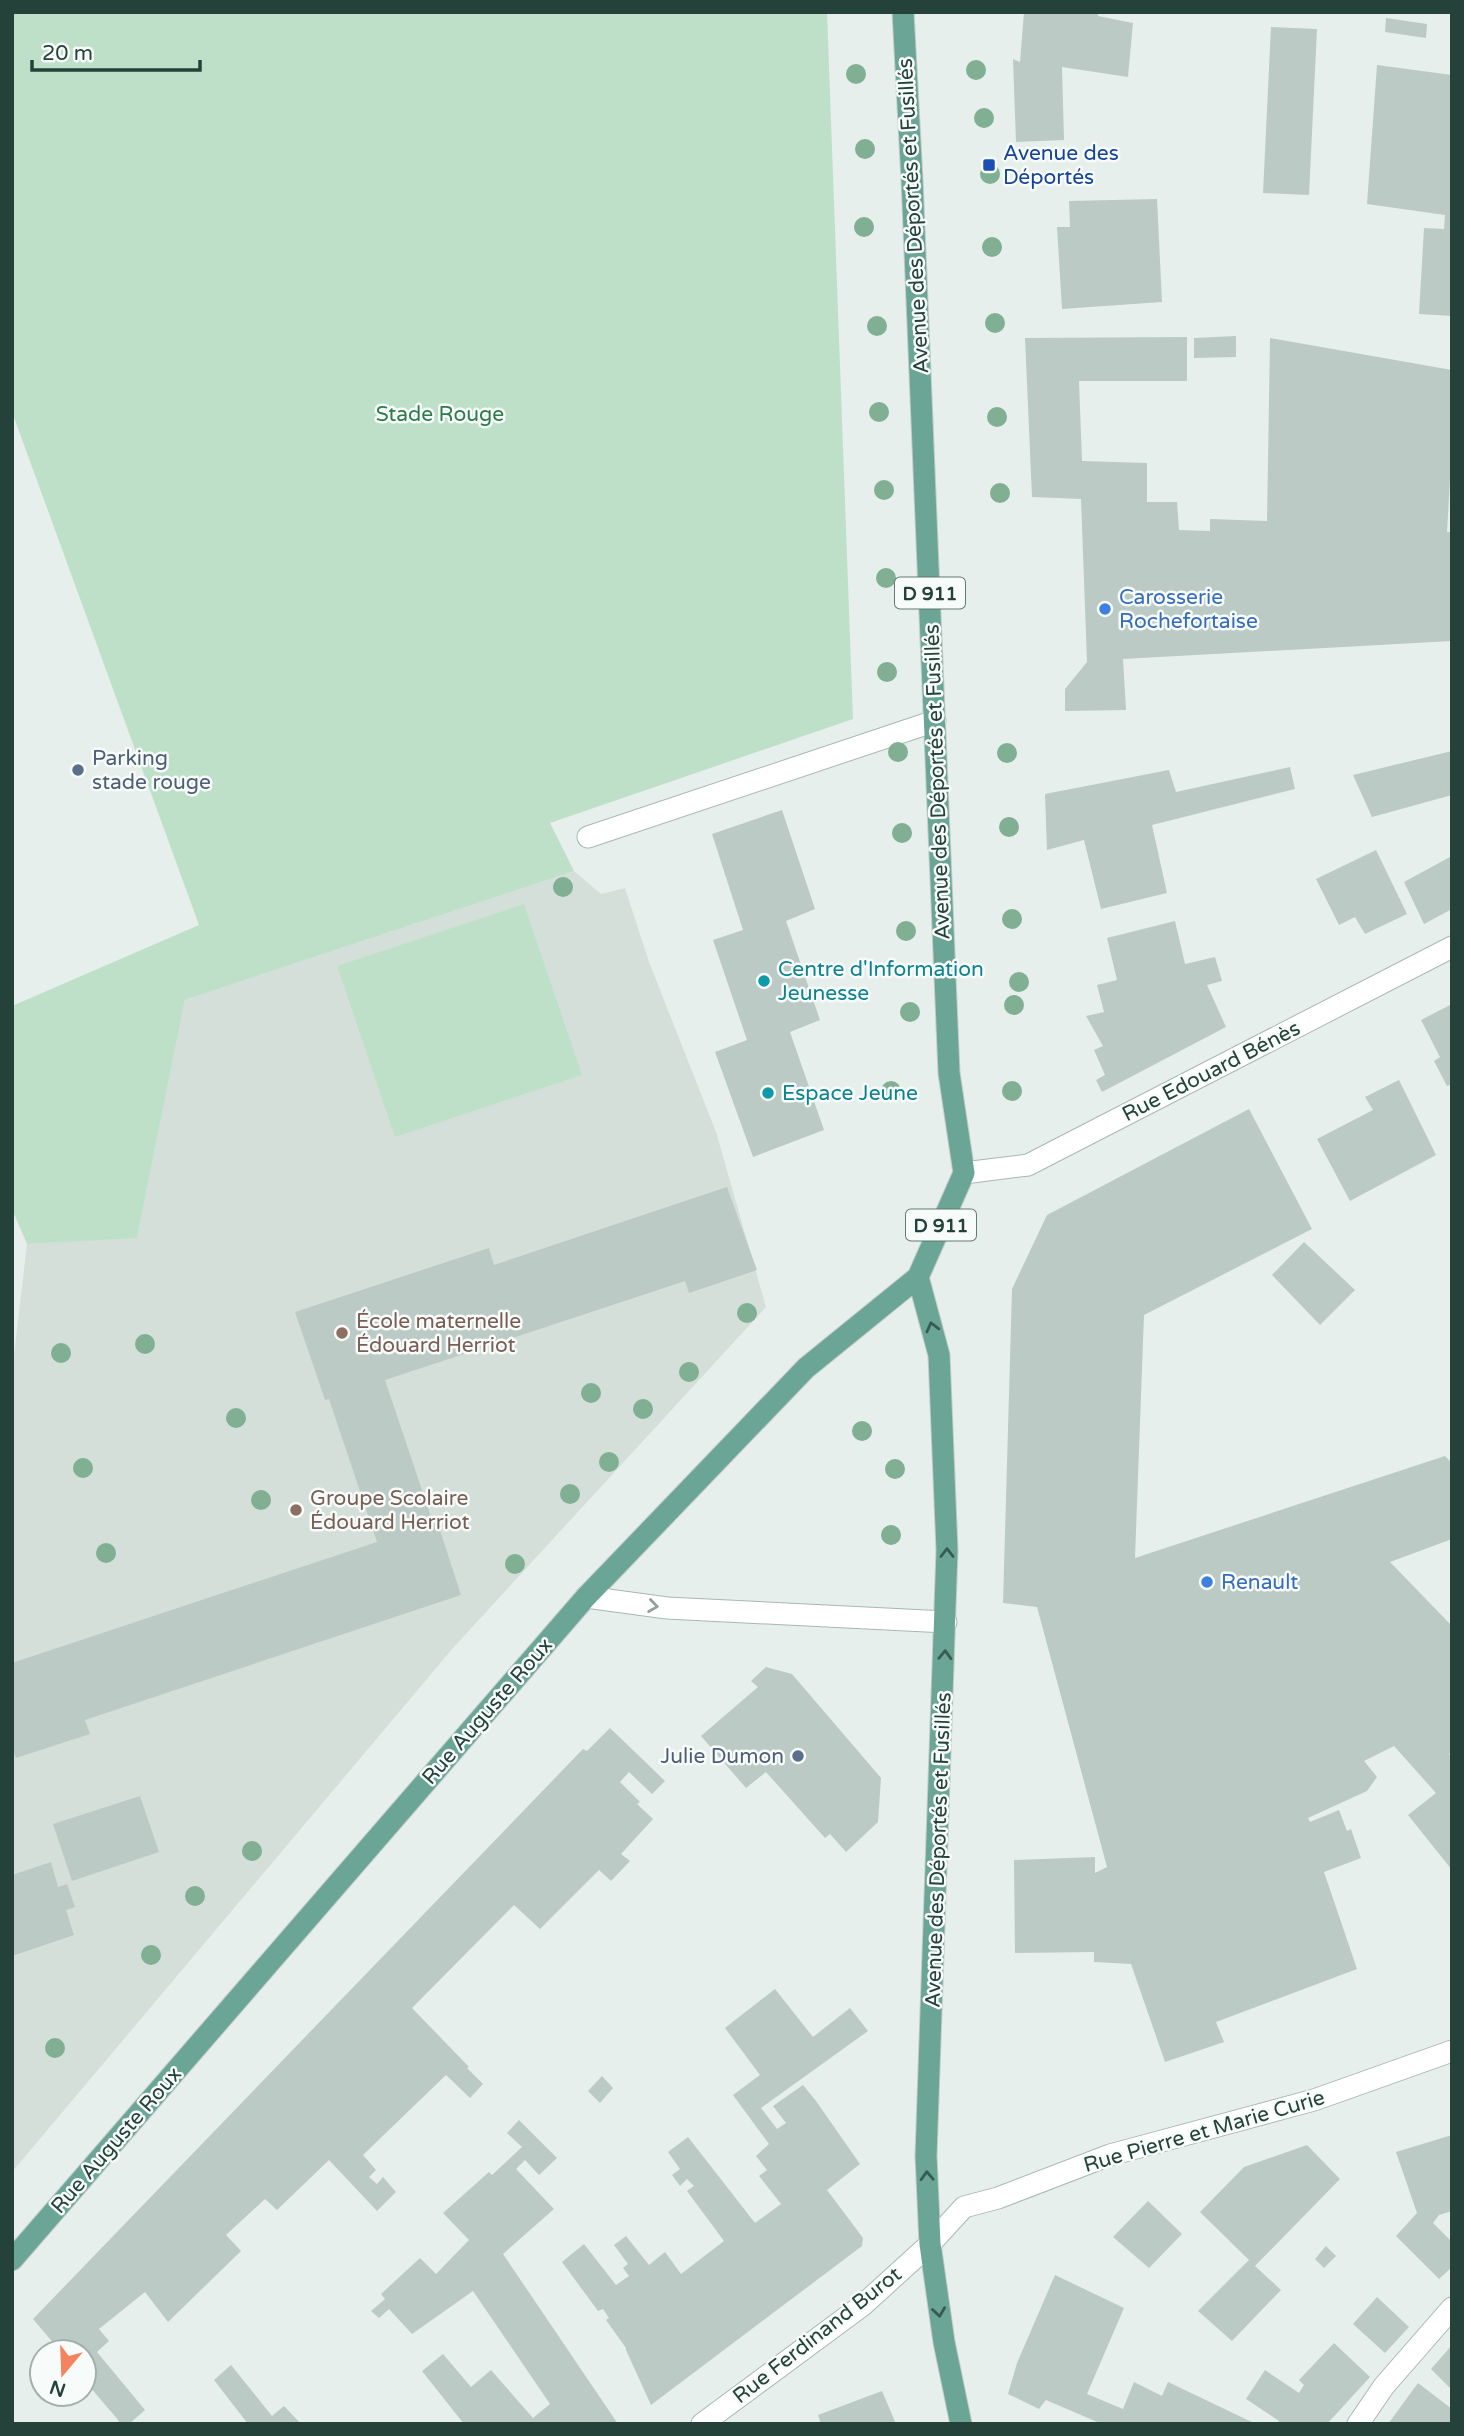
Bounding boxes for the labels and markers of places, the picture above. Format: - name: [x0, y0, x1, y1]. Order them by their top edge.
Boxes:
- place label: Avenue des Déportés: [1003, 141, 1119, 190]
- marker: Avenue des Déportés: [981, 157, 997, 173]
- place label: Carosserie Rochefortaise: [1119, 585, 1258, 634]
- marker: Carosserie Rochefortaise: [1097, 601, 1113, 617]
- place label: Parking stade rouge: [92, 746, 211, 795]
- marker: Parking stade rouge: [70, 762, 86, 778]
- place label: Centre d'Information Jeunesse: [778, 957, 984, 1006]
- marker: Centre d'Information Jeunesse: [756, 973, 772, 989]
- place label: Espace Jeune: [782, 1081, 918, 1106]
- marker: Espace Jeune: [760, 1085, 776, 1101]
- place label: École maternelle Édouard Herriot: [356, 1309, 521, 1358]
- marker: École maternelle Édouard Herriot: [334, 1325, 350, 1341]
- place label: Groupe Scolaire Édouard Herriot: [310, 1486, 470, 1535]
- marker: Groupe Scolaire Édouard Herriot: [288, 1502, 304, 1518]
- place label: Renault: [1221, 1570, 1298, 1595]
- marker: Renault: [1199, 1574, 1215, 1590]
- place label: Julie Dumon: [660, 1744, 784, 1769]
- marker: Julie Dumon: [790, 1748, 806, 1764]

